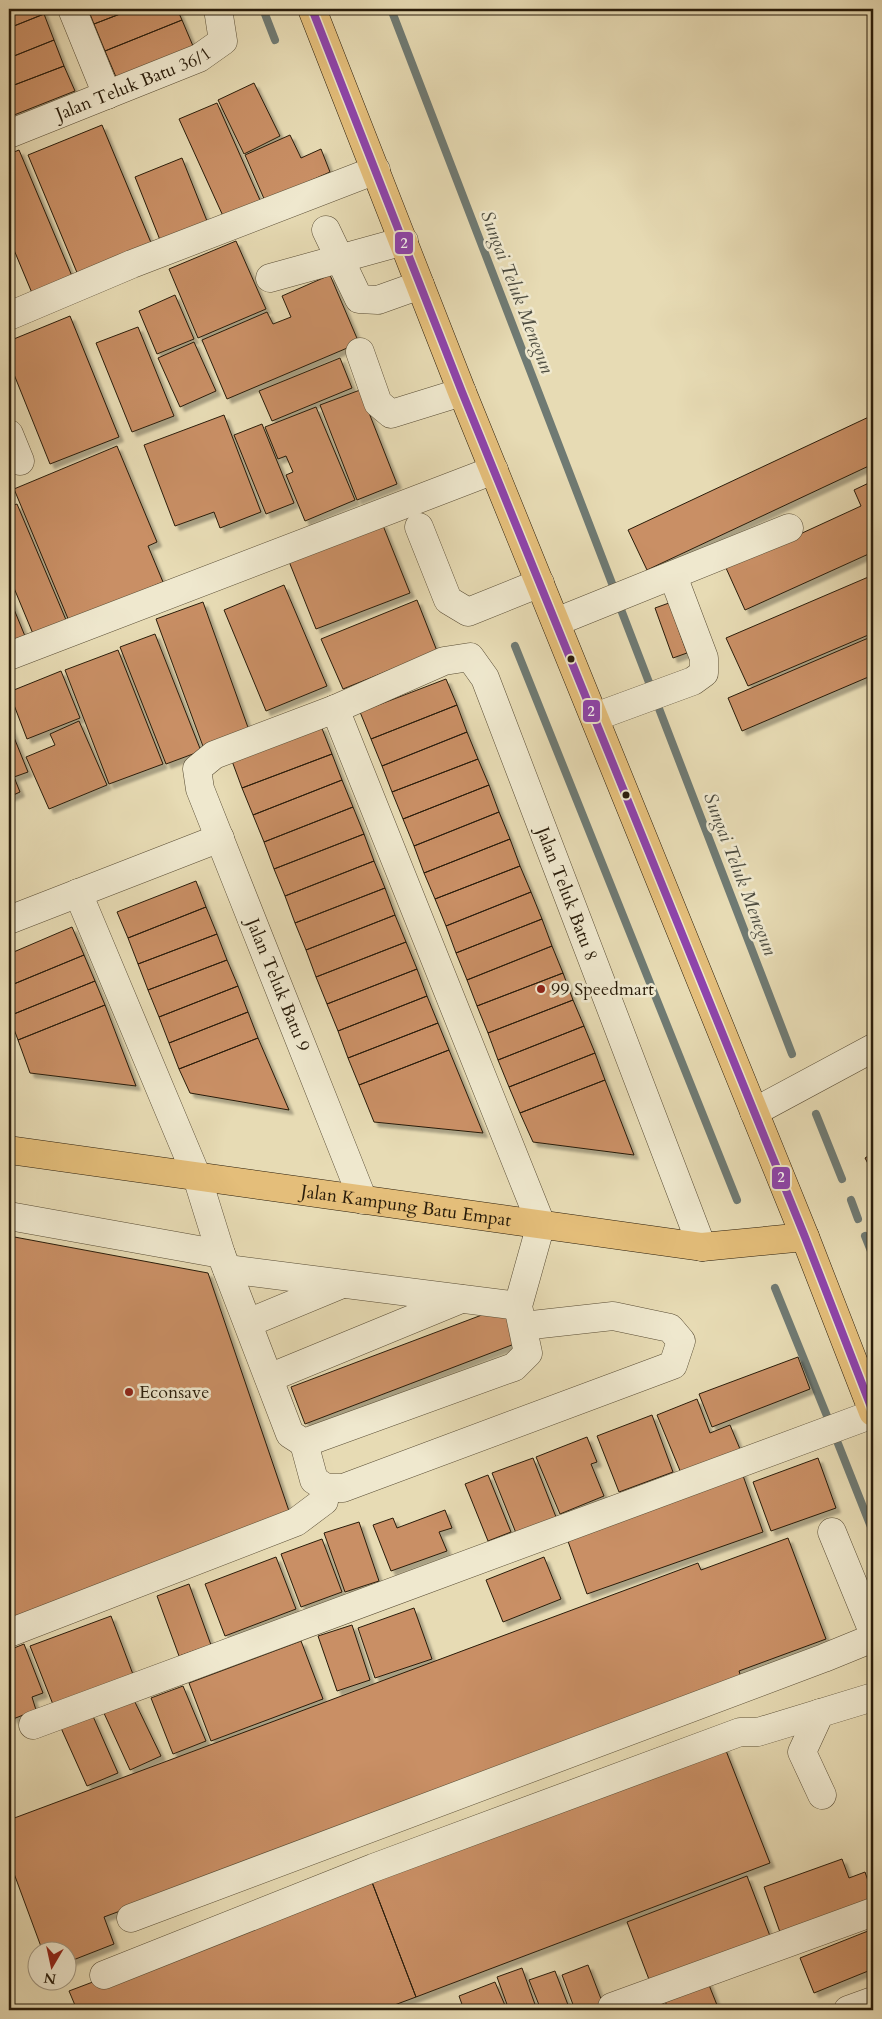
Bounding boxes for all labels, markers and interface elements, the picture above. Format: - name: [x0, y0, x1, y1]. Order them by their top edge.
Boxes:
- street label: Jalan Teluk Batu 36/1: [49, 41, 216, 128]
- water label: Sungai Teluk Menegun: [474, 207, 560, 378]
- line badge: 2: [394, 231, 414, 255]
- text: 2: [400, 234, 408, 253]
- unlabelled marker: [566, 654, 576, 664]
- line badge: 2: [582, 699, 601, 723]
- text: 2: [587, 702, 595, 721]
- water label: Sungai Teluk Menegun: [697, 789, 783, 960]
- unlabelled marker: [621, 790, 631, 800]
- street label: Jalan Teluk Batu 8: [529, 820, 604, 964]
- street label: Jalan Teluk Batu 9: [239, 912, 316, 1055]
- place label: 99 Speedmart: [551, 977, 654, 1002]
- marker: 99 Speedmart: [535, 983, 547, 995]
- line badge: 2: [771, 1166, 791, 1190]
- text: 2: [777, 1168, 785, 1187]
- street label: Jalan Kampung Batu Empat: [296, 1178, 513, 1233]
- place label: Econsave: [139, 1380, 209, 1405]
- marker: Econsave: [123, 1386, 135, 1398]
- north arrow: [28, 1942, 78, 1992]
- text: N: [43, 1968, 58, 1989]

